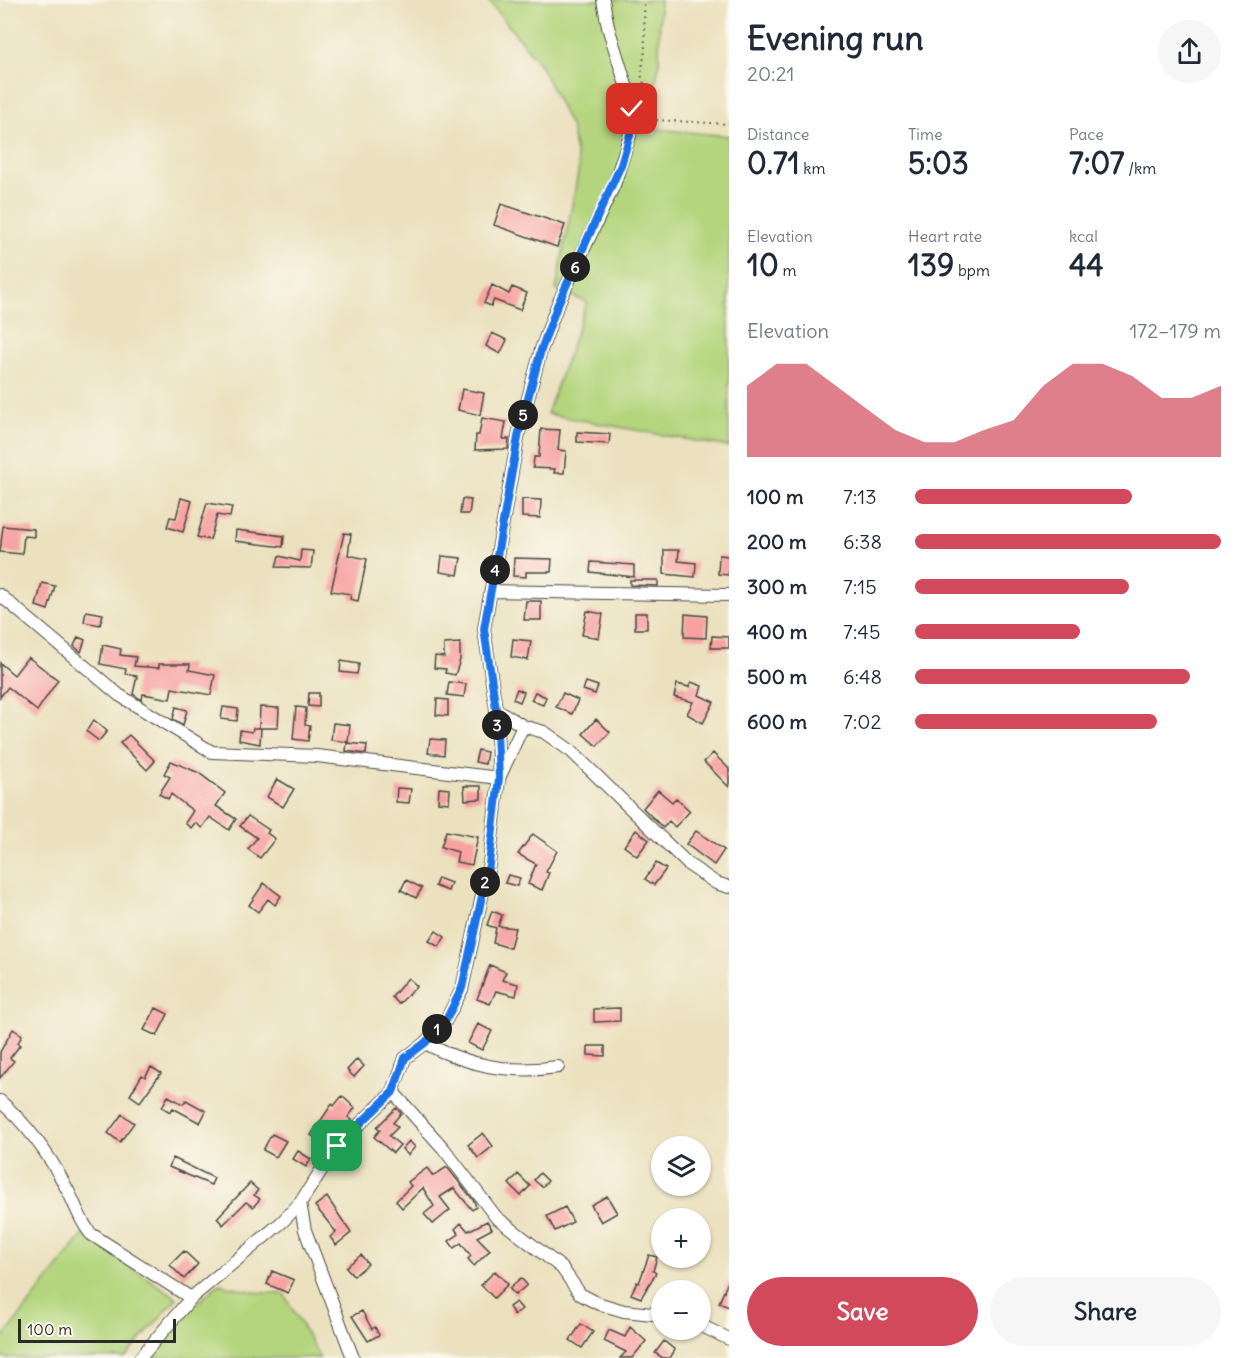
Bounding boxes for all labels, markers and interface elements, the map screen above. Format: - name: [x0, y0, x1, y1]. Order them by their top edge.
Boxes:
- text: Evening run: [747, 17, 923, 59]
- button: share: [1158, 20, 1221, 83]
- text: 20:21: [747, 61, 795, 86]
- pin: [606, 83, 657, 134]
- icon: check: [615, 92, 648, 125]
- text: Distance: [747, 124, 809, 144]
- text: Time: [908, 124, 943, 144]
- text: Pace: [1069, 124, 1104, 144]
- text: 0.71: [747, 144, 800, 182]
- text: 5:03: [908, 144, 969, 182]
- text: 7:07: [1069, 144, 1125, 182]
- text: km: [800, 158, 826, 178]
- text: /km: [1125, 158, 1156, 178]
- text: Elevation: [747, 226, 813, 246]
- text: Heart rate: [908, 226, 982, 246]
- text: kcal: [1069, 226, 1098, 246]
- text: 10: [747, 246, 779, 284]
- text: 139: [908, 246, 954, 284]
- text: 44: [1069, 246, 1104, 284]
- pin: 6: [560, 252, 590, 282]
- text: 6: [570, 257, 580, 277]
- text: m: [779, 260, 797, 280]
- text: bpm: [954, 260, 990, 280]
- text: Elevation: [747, 318, 829, 343]
- text: 172–179 m: [1129, 318, 1221, 343]
- pin: 5: [508, 400, 538, 430]
- text: 5: [518, 405, 528, 425]
- text: 100 m: [747, 484, 804, 509]
- text: 7:13: [843, 484, 877, 509]
- text: 200 m: [747, 529, 807, 554]
- text: 6:38: [843, 529, 882, 554]
- pin: 4: [480, 555, 510, 585]
- text: 4: [490, 560, 500, 580]
- text: 300 m: [747, 574, 807, 599]
- text: 7:15: [843, 574, 877, 599]
- text: 400 m: [747, 619, 807, 644]
- text: 7:45: [843, 619, 880, 644]
- text: 500 m: [747, 664, 807, 689]
- text: 6:48: [843, 664, 882, 689]
- text: 600 m: [747, 709, 807, 734]
- text: 7:02: [843, 709, 881, 734]
- pin: 3: [482, 710, 512, 740]
- text: 3: [492, 715, 502, 735]
- pin: 2: [470, 867, 500, 897]
- text: 2: [481, 872, 489, 892]
- pin: 1: [422, 1014, 452, 1044]
- text: 1: [434, 1019, 440, 1039]
- pin: [311, 1120, 362, 1171]
- icon: arrive: [320, 1129, 353, 1162]
- map controls: [651, 1136, 711, 1340]
- button: layers: [651, 1136, 711, 1196]
- button: +: [651, 1208, 711, 1268]
- button: Save: [747, 1277, 978, 1346]
- button: Share: [990, 1277, 1221, 1346]
- button: −: [651, 1280, 711, 1340]
- scale bar: [18, 1316, 176, 1344]
- text: 100 m: [27, 1319, 72, 1339]

